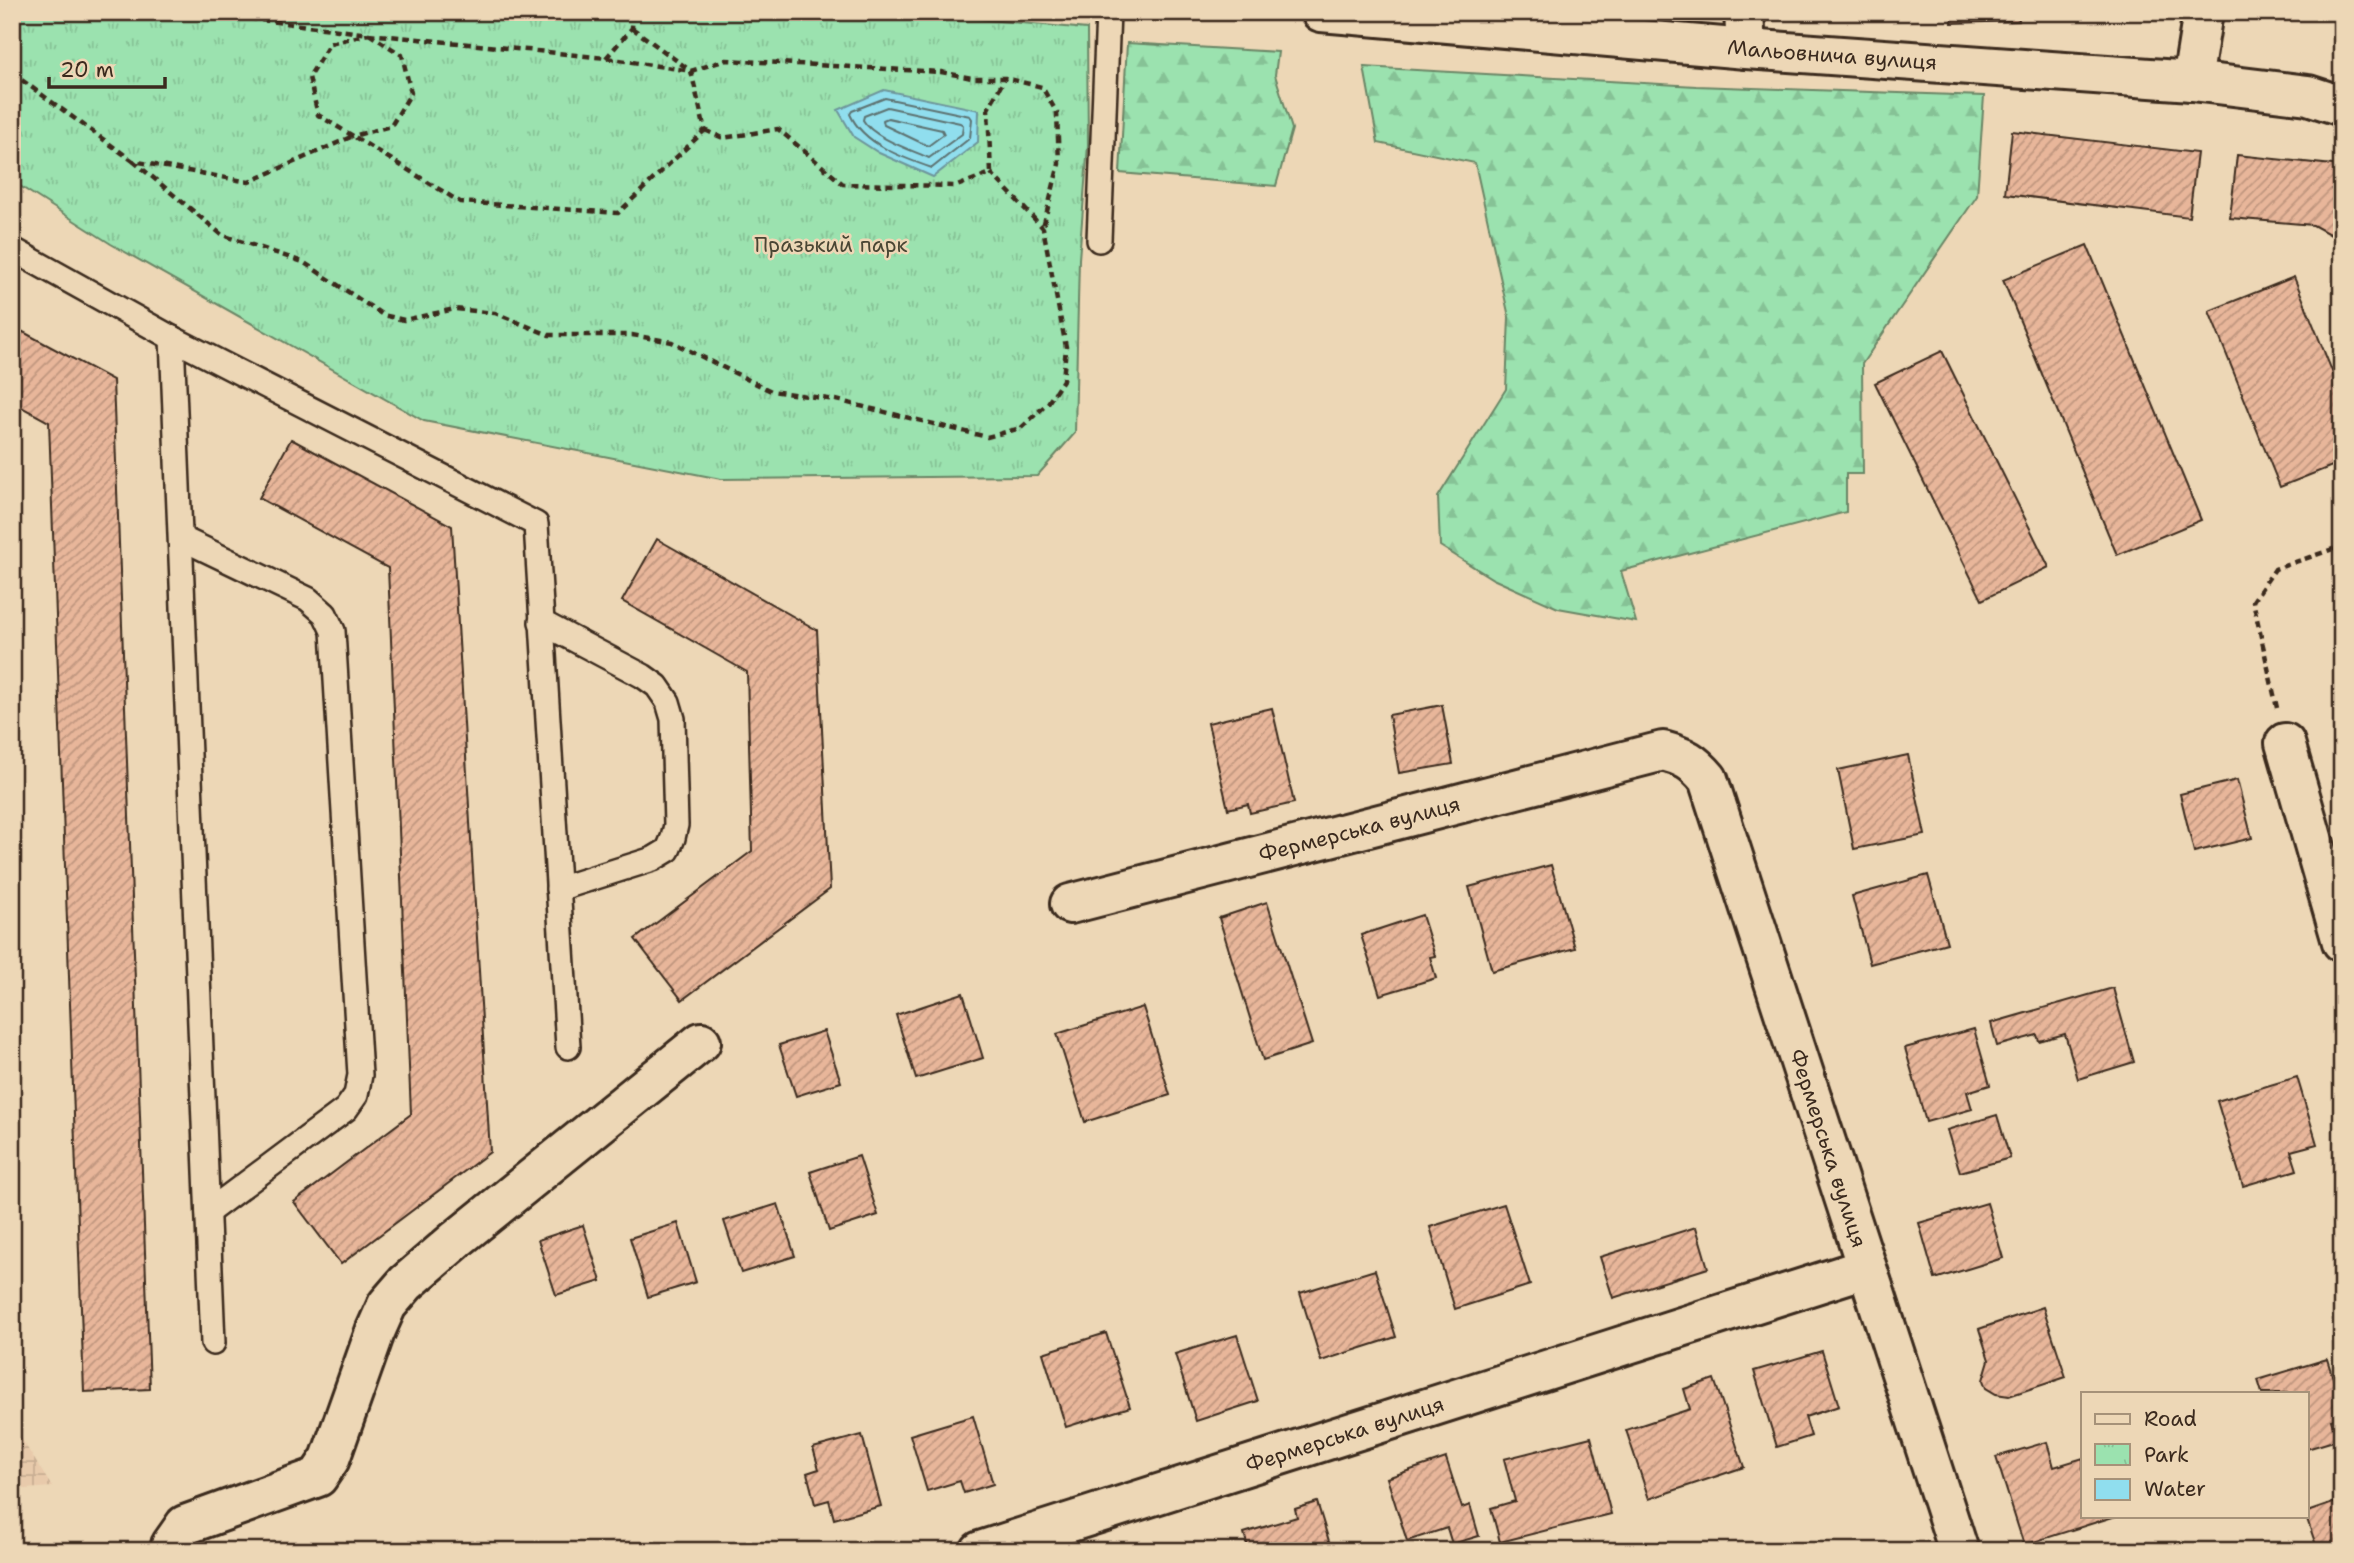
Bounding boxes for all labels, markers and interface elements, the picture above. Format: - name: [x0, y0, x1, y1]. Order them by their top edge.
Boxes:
- street label: Мальовнича вулиця: [1726, 33, 1938, 77]
- scale bar: [49, 46, 164, 90]
- text: 20 m: [60, 56, 114, 84]
- park label: Празький парк: [754, 231, 908, 259]
- street label: Фермерська вулиця: [1256, 790, 1463, 869]
- street label: Фермерська вулиця: [1783, 1046, 1873, 1251]
- street label: Фермерська вулиця: [1242, 1390, 1448, 1479]
- legend: [2081, 1392, 2308, 1518]
- text: Road: [2144, 1405, 2197, 1433]
- text: Park: [2144, 1441, 2189, 1469]
- text: Water: [2144, 1475, 2206, 1503]

